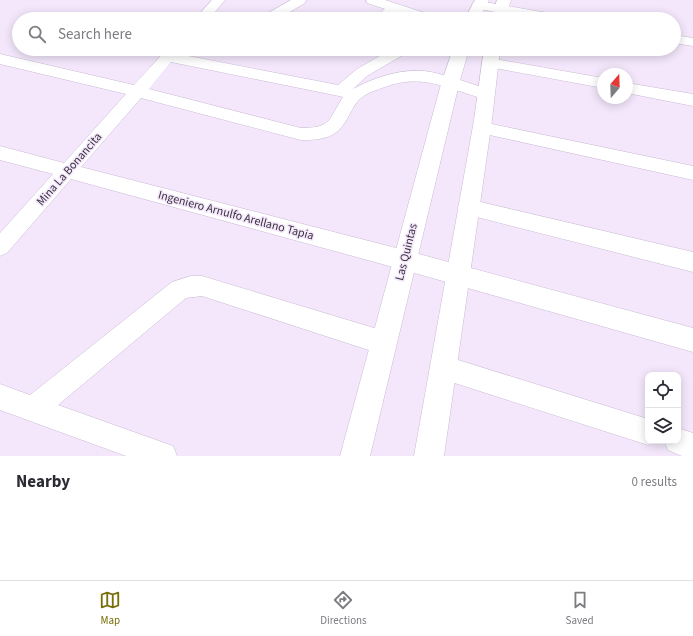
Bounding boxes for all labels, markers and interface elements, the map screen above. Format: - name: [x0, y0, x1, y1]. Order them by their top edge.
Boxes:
- search box: [12, 12, 681, 56]
- icon: search: [26, 23, 48, 45]
- text: Search here: [58, 24, 132, 45]
- north arrow: [597, 68, 633, 104]
- street label: Mina La Bonancita: [33, 129, 106, 210]
- street label: Ingeniero Arnulfo Arellano Tapia: [156, 187, 316, 244]
- street label: Las Quintas: [391, 222, 422, 282]
- map controls: [645, 372, 681, 444]
- button: locate: [645, 372, 681, 408]
- button: layers: [645, 408, 681, 444]
- text: Nearby: [16, 470, 70, 494]
- text: 0 results: [632, 473, 677, 491]
- tab: Map: [99, 589, 121, 628]
- tab: Directions: [320, 589, 367, 628]
- tab: Saved: [566, 589, 594, 628]

